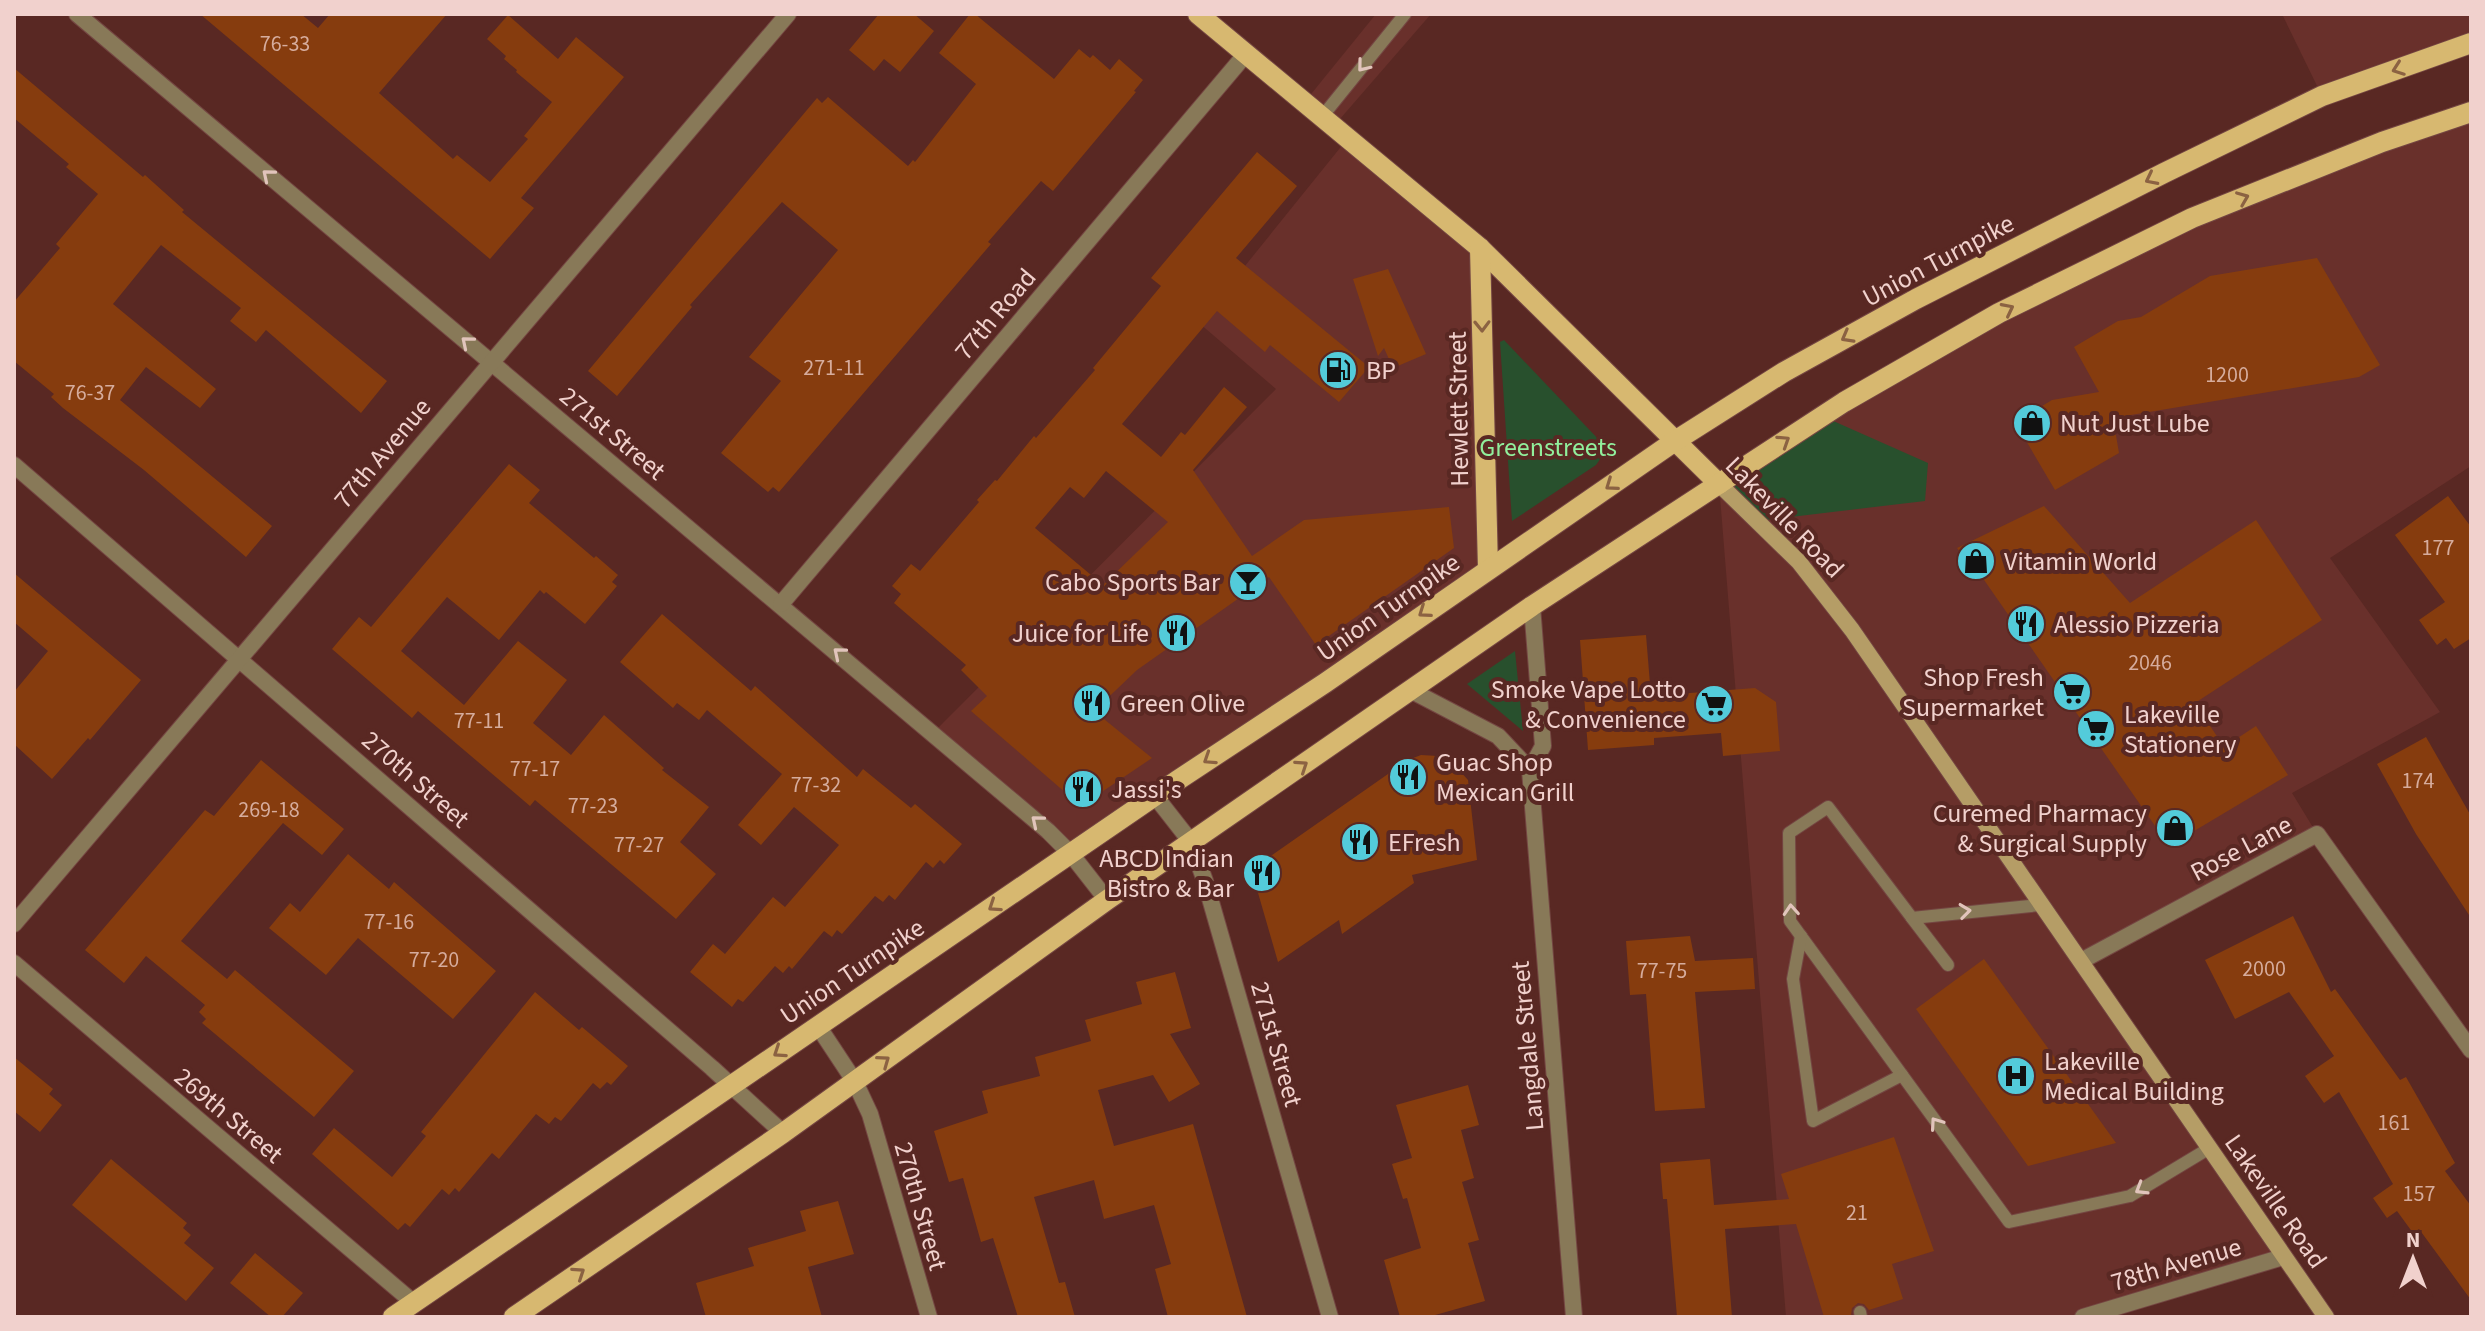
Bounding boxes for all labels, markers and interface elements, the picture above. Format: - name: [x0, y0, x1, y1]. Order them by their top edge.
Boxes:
- house number: 76-33: [260, 28, 310, 60]
- one-way arrow: [1358, 57, 1373, 71]
- one-way arrow: [2391, 59, 2405, 76]
- one-way arrow: [263, 170, 278, 185]
- one-way arrow: [2145, 170, 2160, 185]
- one-way arrow: [2235, 191, 2249, 207]
- street label: Union Turnpike: [1856, 205, 2021, 316]
- street label: 77th Road: [946, 260, 1045, 368]
- one-way arrow: [1999, 304, 2014, 319]
- one-way arrow: [1473, 320, 1491, 333]
- one-way arrow: [1841, 327, 1856, 343]
- street label: Hewlett Street: [1439, 331, 1478, 487]
- one-way arrow: [462, 337, 477, 352]
- fuel station icon: BP: [1317, 349, 1359, 391]
- house number: 271-11: [803, 352, 865, 384]
- place label: BP: [1366, 352, 1396, 389]
- house number: 1200: [2205, 359, 2249, 391]
- house number: 76-37: [65, 377, 115, 409]
- street label: 271st Street: [552, 378, 674, 489]
- street label: 77th Avenue: [325, 390, 440, 517]
- shop icon: Nut Just Lube: [2011, 402, 2053, 444]
- place label: Nut Just Lube: [2060, 405, 2210, 442]
- park label: Greenstreets: [1479, 429, 1617, 466]
- one-way arrow: [1775, 436, 1790, 451]
- street label: Lakeville Road: [1717, 448, 1852, 587]
- one-way arrow: [1605, 475, 1619, 490]
- house number: 177: [2422, 532, 2454, 564]
- shop icon: Vitamin World: [1955, 540, 1997, 582]
- place label: Vitamin World: [2004, 543, 2157, 580]
- street label: Union Turnpike: [1309, 544, 1467, 671]
- bar icon: Cabo Sports Bar: [1227, 561, 1269, 603]
- place label: Cabo Sports Bar: [1045, 564, 1221, 601]
- one-way arrow: [1418, 603, 1432, 618]
- restaurant icon: Alessio Pizzeria: [2005, 603, 2047, 645]
- place label: Alessio Pizzeria: [2054, 606, 2220, 643]
- restaurant icon: Juice for Life: [1156, 612, 1198, 654]
- place label: Juice for Life: [1012, 615, 1149, 652]
- house number: 2046: [2128, 647, 2172, 679]
- one-way arrow: [833, 648, 848, 663]
- place label: Shop Fresh Supermarket: [1902, 659, 2044, 726]
- place label: Smoke Vape Lotto & Convenience: [1491, 671, 1686, 738]
- supermarket icon: Shop Fresh Supermarket: [2051, 671, 2093, 713]
- restaurant icon: Green Olive: [1071, 682, 1113, 724]
- supermarket icon: Smoke Vape Lotto & Convenience: [1693, 683, 1735, 725]
- place label: Green Olive: [1120, 685, 1245, 722]
- place label: Lakeville Stationery: [2124, 696, 2236, 763]
- house number: 77-11: [454, 705, 504, 737]
- supermarket icon: Lakeville Stationery: [2075, 708, 2117, 750]
- street label: 270th Street: [354, 722, 478, 837]
- place label: Guac Shop Mexican Grill: [1436, 744, 1574, 811]
- one-way arrow: [1203, 749, 1218, 764]
- house number: 77-17: [510, 753, 560, 785]
- restaurant icon: Guac Shop Mexican Grill: [1387, 756, 1429, 798]
- one-way arrow: [1294, 761, 1308, 776]
- house number: 174: [2402, 765, 2434, 797]
- restaurant icon: Jassi's: [1062, 768, 1104, 810]
- house number: 77-32: [791, 769, 841, 801]
- place label: Jassi's: [1111, 771, 1182, 808]
- house number: 77-23: [568, 790, 618, 822]
- house number: 269-18: [238, 794, 300, 826]
- place label: Curemed Pharmacy & Surgical Supply: [1933, 795, 2147, 862]
- street label: Rose Lane: [2184, 806, 2299, 891]
- shop icon: Curemed Pharmacy & Surgical Supply: [2154, 807, 2196, 849]
- one-way arrow: [1031, 816, 1046, 831]
- restaurant icon: EFresh: [1339, 821, 1381, 863]
- place label: EFresh: [1388, 824, 1461, 861]
- house number: 77-27: [614, 829, 664, 861]
- place label: ABCD Indian Bistro & Bar: [1099, 840, 1235, 907]
- restaurant icon: ABCD Indian Bistro & Bar: [1241, 852, 1283, 894]
- one-way arrow: [989, 896, 1003, 911]
- one-way arrow: [1783, 903, 1800, 916]
- one-way arrow: [1959, 903, 1972, 920]
- house number: 77-16: [364, 906, 414, 938]
- street label: Union Turnpike: [773, 909, 932, 1033]
- house number: 77-20: [409, 944, 459, 976]
- house number: 2000: [2242, 953, 2286, 985]
- house number: 77-75: [1637, 955, 1687, 987]
- street label: Langdale Street: [1502, 959, 1553, 1132]
- street label: 271st Street: [1241, 977, 1312, 1111]
- one-way arrow: [774, 1042, 788, 1057]
- place label: Lakeville Medical Building: [2044, 1043, 2224, 1110]
- hospital icon: Lakeville Medical Building: [1995, 1055, 2037, 1097]
- one-way arrow: [876, 1056, 890, 1071]
- street label: 269th Street: [166, 1059, 291, 1172]
- house number: 161: [2378, 1107, 2410, 1139]
- one-way arrow: [1931, 1117, 1946, 1131]
- street label: Lakeville Road: [2215, 1126, 2336, 1276]
- street label: 270th Street: [885, 1138, 957, 1275]
- house number: 157: [2403, 1178, 2435, 1210]
- one-way arrow: [2135, 1179, 2150, 1195]
- house number: 21: [1846, 1197, 1868, 1229]
- north arrow: [2373, 1219, 2453, 1299]
- text: N: [2406, 1224, 2420, 1256]
- street label: 78th Avenue: [2107, 1228, 2246, 1301]
- one-way arrow: [570, 1268, 584, 1283]

